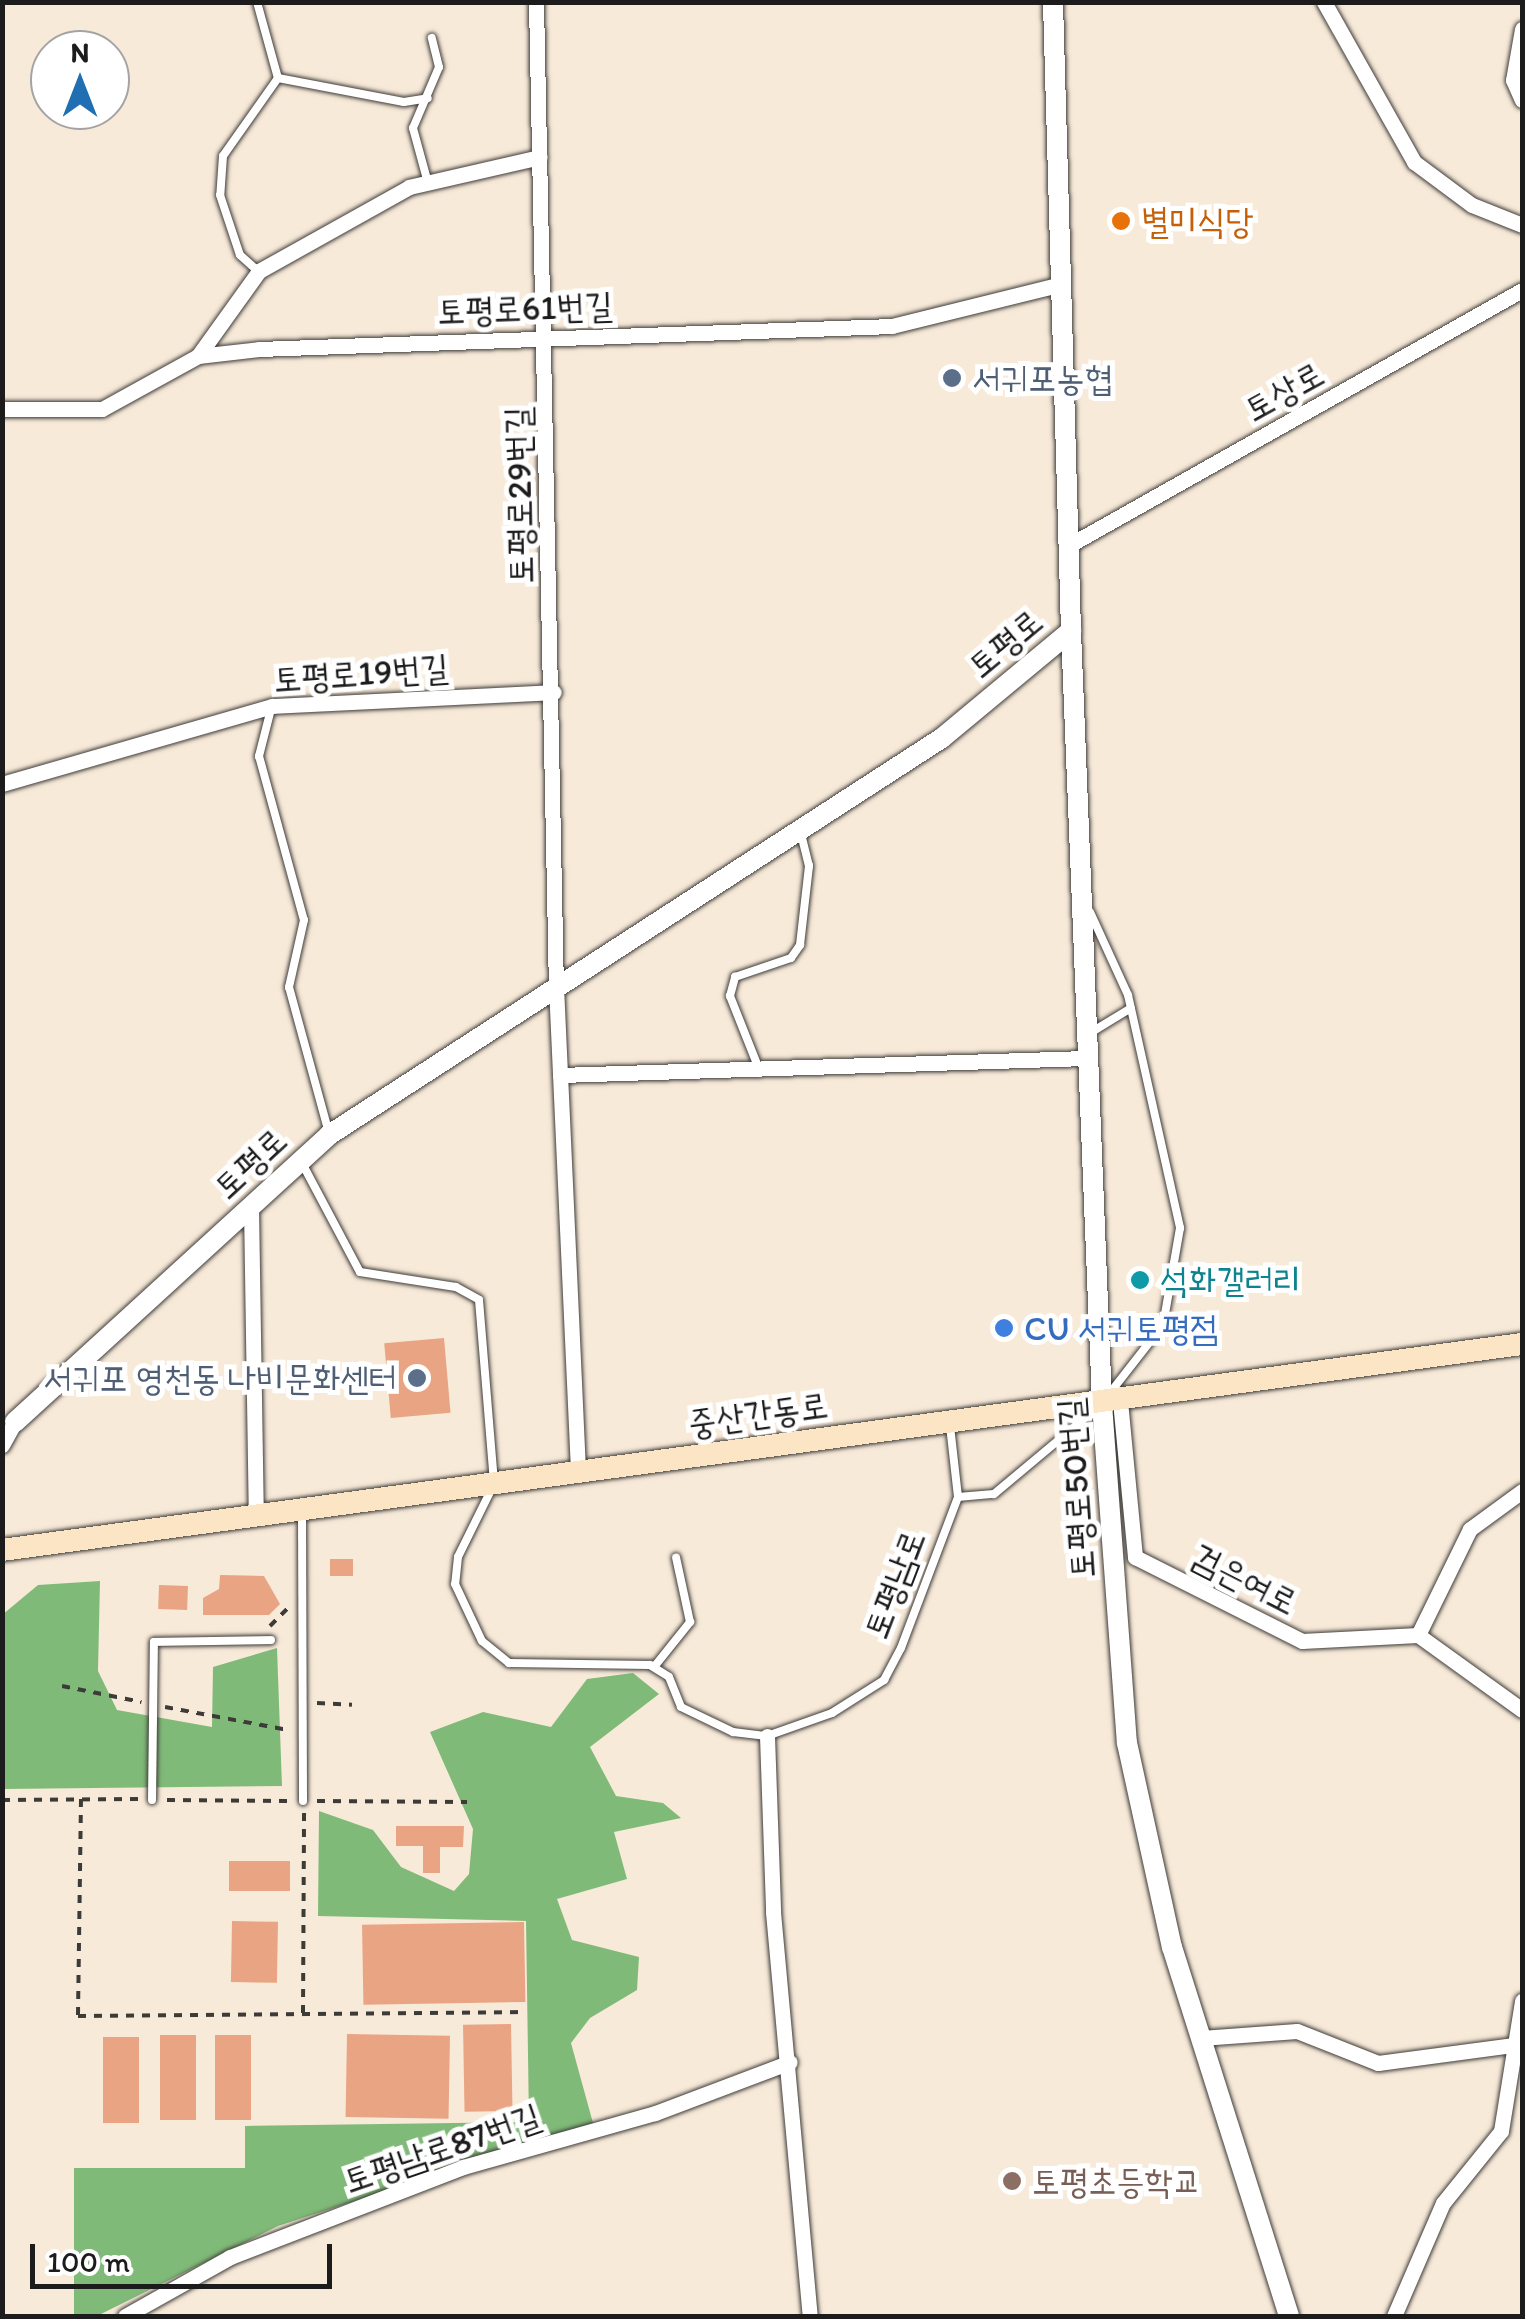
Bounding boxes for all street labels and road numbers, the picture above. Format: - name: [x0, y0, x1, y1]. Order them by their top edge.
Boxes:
- street label: 토평로61번길: [437, 284, 613, 332]
- street label: 토상로: [1237, 352, 1331, 430]
- street label: 토평로29번길: [496, 406, 542, 584]
- street label: 토평로: [959, 600, 1051, 686]
- street label: 토평로19번길: [272, 646, 450, 700]
- street label: 토평로: [205, 1119, 295, 1207]
- street label: 중산간동로: [685, 1383, 831, 1445]
- street label: 토평로50번길: [1049, 1396, 1103, 1580]
- street label: 토평남로: [854, 1524, 934, 1644]
- street label: 검은여로: [1185, 1535, 1305, 1623]
- street label: 토평남로87번길: [338, 2095, 546, 2201]

